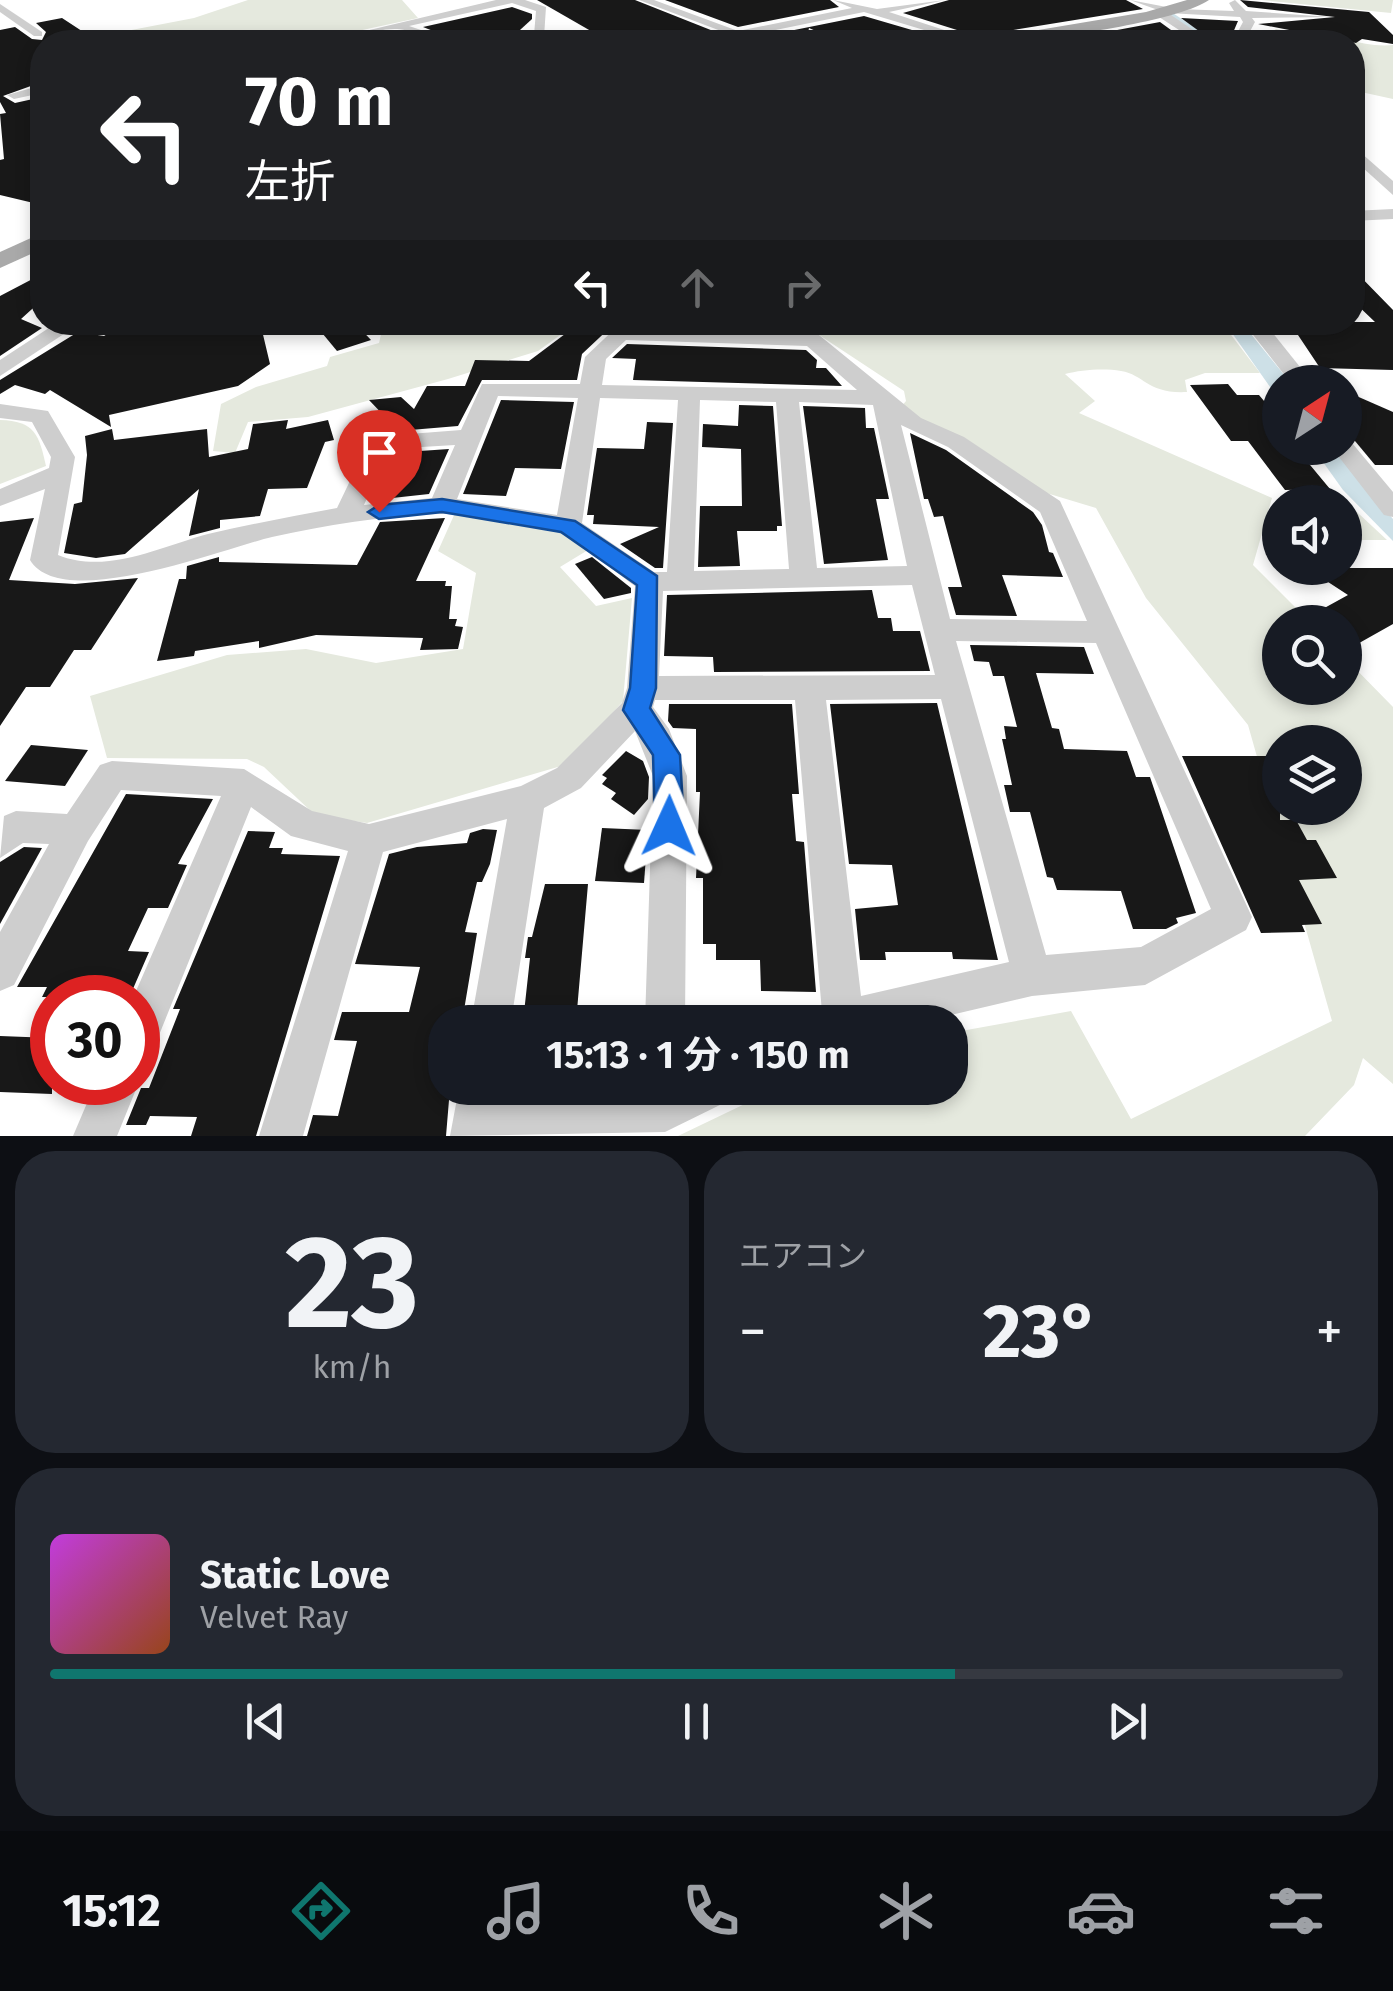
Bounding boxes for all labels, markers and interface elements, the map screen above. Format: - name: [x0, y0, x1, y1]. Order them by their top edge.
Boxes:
- text: 70 m: [245, 60, 394, 144]
- icon: left: [80, 70, 210, 200]
- text: 左折: [245, 155, 335, 209]
- icon: left: [565, 260, 620, 315]
- icon: ahead: [670, 260, 725, 315]
- icon: right: [775, 260, 830, 315]
- north arrow: [1262, 365, 1362, 465]
- map controls: [1262, 365, 1362, 825]
- pin: [337, 410, 422, 513]
- icon: arrive: [352, 425, 407, 480]
- button: sound: [1262, 485, 1362, 585]
- button: search: [1262, 605, 1362, 705]
- button: layers: [1262, 725, 1362, 825]
- position arrow: [617, 774, 721, 878]
- speed limit sign: 30: [30, 975, 160, 1105]
- text: 15:13 · 1 分 · 150 m: [546, 1032, 850, 1078]
- text: 23: [285, 1205, 419, 1361]
- text: エアコン: [739, 1237, 867, 1275]
- text: 23°: [983, 1287, 1099, 1377]
- text: −: [739, 1299, 767, 1365]
- text: +: [1316, 1299, 1343, 1365]
- text: km/h: [312, 1348, 392, 1386]
- text: Static Love: [200, 1552, 390, 1598]
- text: Velvet Ray: [200, 1598, 348, 1636]
- icon: previous: [238, 1694, 293, 1749]
- icon: pause: [669, 1694, 724, 1749]
- icon: next: [1100, 1694, 1155, 1749]
- icon: directions: [286, 1876, 356, 1946]
- icon: music: [481, 1876, 551, 1946]
- icon: phone: [676, 1876, 746, 1946]
- icon: climate: [871, 1876, 941, 1946]
- icon: car: [1066, 1876, 1136, 1946]
- icon: filters: [1261, 1876, 1331, 1946]
- text: 15:12: [62, 1884, 161, 1938]

